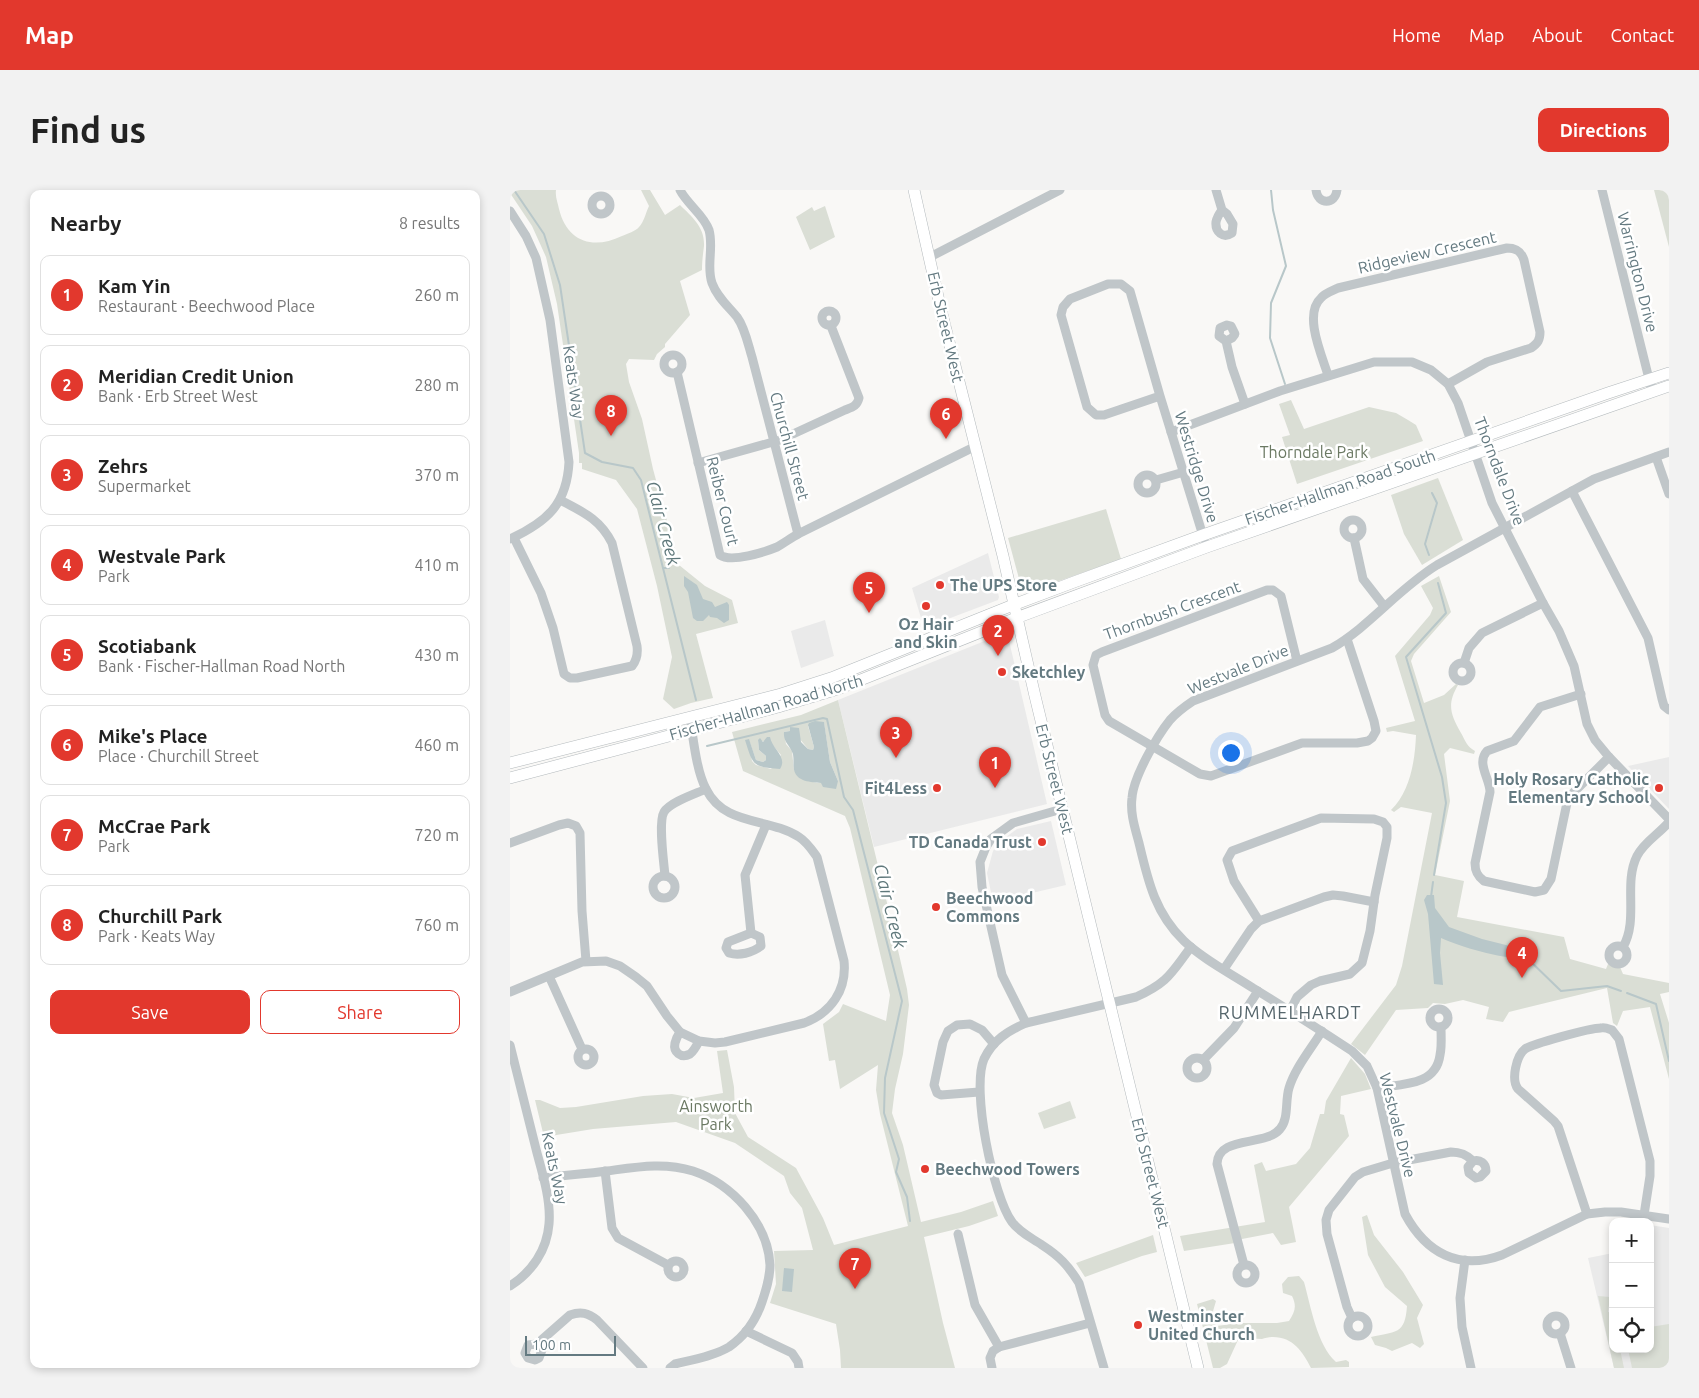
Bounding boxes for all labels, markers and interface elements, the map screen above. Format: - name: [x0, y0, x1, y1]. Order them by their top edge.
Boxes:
- text: Map: [25, 22, 74, 49]
- text: Home: [1392, 25, 1441, 45]
- text: Map: [1469, 25, 1504, 45]
- text: About: [1532, 25, 1582, 45]
- text: Contact: [1610, 25, 1674, 45]
- button: Directions: [1538, 108, 1669, 152]
- text: Find us: [30, 110, 146, 150]
- street label: Warrington Drive: [1614, 210, 1662, 334]
- text: Nearby: [50, 211, 121, 235]
- text: 8 results: [399, 214, 460, 232]
- street label: Ridgeview Crescent: [1356, 227, 1498, 277]
- street label: Erb Street West: [925, 270, 968, 385]
- text: Kam Yin: [98, 275, 171, 297]
- text: 1: [62, 286, 72, 304]
- text: 260 m: [414, 286, 459, 304]
- text: Restaurant · Beechwood Place: [98, 297, 315, 315]
- street label: Keats Way: [560, 344, 588, 420]
- text: Meridian Credit Union: [98, 365, 294, 387]
- text: 2: [62, 376, 72, 394]
- text: 280 m: [414, 376, 459, 394]
- text: Bank · Erb Street West: [98, 387, 258, 405]
- street label: Churchill Street: [767, 390, 813, 503]
- pin: 8: [595, 395, 627, 436]
- pin: 6: [930, 398, 962, 439]
- street label: Westridge Drive: [1172, 409, 1222, 525]
- street label: Thorndale Drive: [1471, 414, 1529, 528]
- park label: Thorndale Park: [1260, 443, 1368, 461]
- street label: Fischer-Hallman Road South: [1242, 446, 1438, 528]
- text: Zehrs: [98, 455, 148, 477]
- street label: Reiber Court: [703, 455, 743, 548]
- text: 3: [62, 466, 72, 484]
- text: 370 m: [414, 466, 459, 484]
- text: Supermarket: [98, 477, 191, 495]
- water label: Clair Creek: [643, 478, 685, 568]
- text: Westvale Park: [98, 545, 226, 567]
- text: 4: [62, 556, 72, 574]
- text: 410 m: [414, 556, 459, 574]
- text: Park: [98, 567, 130, 585]
- pin: 5: [853, 572, 885, 613]
- place label: The UPS Store: [950, 576, 1057, 594]
- street label: Thornbush Crescent: [1101, 577, 1243, 643]
- marker: The UPS Store: [934, 579, 946, 591]
- marker: Oz Hair and Skin: [920, 600, 932, 612]
- place label: Oz Hair and Skin: [894, 615, 958, 651]
- pin: 2: [982, 615, 1014, 656]
- text: Scotiabank: [98, 635, 196, 657]
- street label: Westvale Drive: [1185, 641, 1291, 697]
- text: 5: [62, 646, 72, 664]
- text: 430 m: [414, 646, 459, 664]
- text: Bank · Fischer-Hallman Road North: [98, 657, 345, 675]
- place label: Sketchley: [1012, 663, 1086, 681]
- marker: Sketchley: [996, 666, 1008, 678]
- street label: Fischer-Hallman Road North: [667, 671, 865, 743]
- pin: 3: [880, 717, 912, 758]
- street label: Erb Street West: [1033, 722, 1078, 837]
- text: Mike's Place: [98, 725, 208, 747]
- text: 6: [62, 736, 72, 754]
- text: 460 m: [414, 736, 459, 754]
- your location: [1218, 740, 1244, 766]
- text: Place · Churchill Street: [98, 747, 259, 765]
- pin: 1: [979, 747, 1011, 788]
- place label: Holy Rosary Catholic Elementary School: [1493, 770, 1649, 806]
- place label: Fit4Less: [865, 779, 927, 797]
- marker: Fit4Less: [931, 782, 943, 794]
- marker: Holy Rosary Catholic Elementary School: [1653, 782, 1665, 794]
- text: McCrae Park: [98, 815, 210, 837]
- text: 7: [62, 826, 72, 844]
- text: 720 m: [414, 826, 459, 844]
- place label: TD Canada Trust: [909, 833, 1032, 851]
- marker: TD Canada Trust: [1036, 836, 1048, 848]
- text: Park: [98, 837, 130, 855]
- water label: Clair Creek: [871, 861, 911, 951]
- place label: Beechwood Commons: [946, 889, 1033, 925]
- marker: Beechwood Commons: [930, 901, 942, 913]
- text: Churchill Park: [98, 905, 222, 927]
- text: 8: [62, 916, 72, 934]
- text: 760 m: [414, 916, 459, 934]
- text: Park · Keats Way: [98, 927, 215, 945]
- pin: 4: [1506, 937, 1538, 978]
- button: Save: [50, 990, 250, 1034]
- button: Share: [260, 990, 460, 1034]
- district label: RUMMELHARDT: [1219, 1002, 1361, 1022]
- street label: Westvale Drive: [1376, 1071, 1420, 1179]
- park label: Ainsworth Park: [679, 1097, 753, 1133]
- street label: Erb Street West: [1129, 1116, 1174, 1231]
- street label: Keats Way: [539, 1130, 572, 1206]
- place label: Beechwood Towers: [935, 1160, 1080, 1178]
- marker: Beechwood Towers: [919, 1163, 931, 1175]
- map controls: [1609, 1218, 1654, 1353]
- button: +: [1609, 1218, 1654, 1263]
- pin: 7: [839, 1248, 871, 1289]
- button: −: [1609, 1263, 1654, 1308]
- place label: Westminster United Church: [1148, 1307, 1255, 1343]
- button: locate: [1609, 1308, 1654, 1353]
- marker: Westminster United Church: [1132, 1319, 1144, 1331]
- scale bar: [525, 1333, 616, 1356]
- text: 100 m: [532, 1337, 571, 1353]

